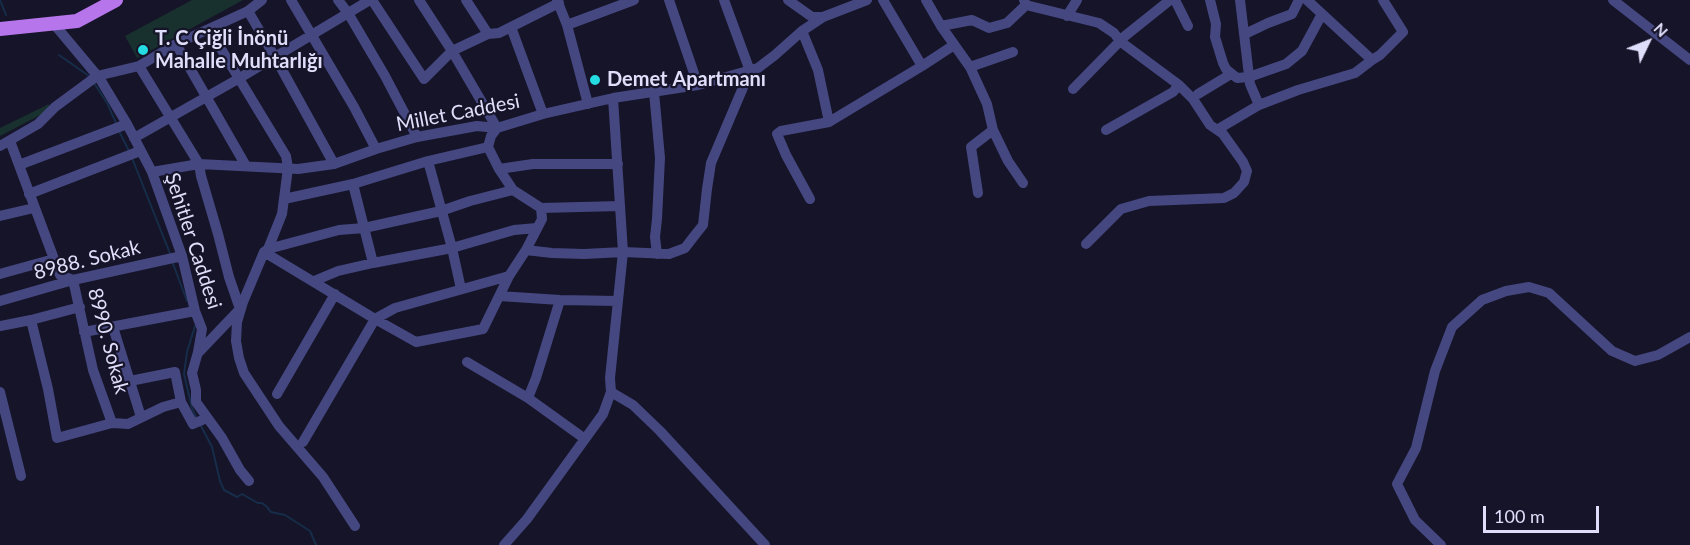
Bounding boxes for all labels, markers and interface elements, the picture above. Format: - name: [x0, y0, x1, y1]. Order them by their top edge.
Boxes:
- north arrow: [1618, 12, 1678, 72]
- text: N: [1650, 18, 1673, 40]
- place label: T. C Çiğli İnönü Mahalle Muhtarlığı: [155, 27, 323, 74]
- marker: T. C Çiğli İnönü Mahalle Muhtarlığı: [136, 43, 150, 57]
- place label: Demet Apartmanı: [607, 68, 766, 92]
- marker: Demet Apartmanı: [588, 73, 602, 87]
- street label: Millet Caddesi: [394, 89, 522, 137]
- street label: Şehitler Caddesi: [160, 170, 226, 312]
- street label: 8988. Sokak: [31, 235, 143, 285]
- street label: 8990. Sokak: [82, 285, 134, 397]
- scale bar: [1486, 494, 1602, 532]
- text: 100 m: [1494, 505, 1545, 527]

